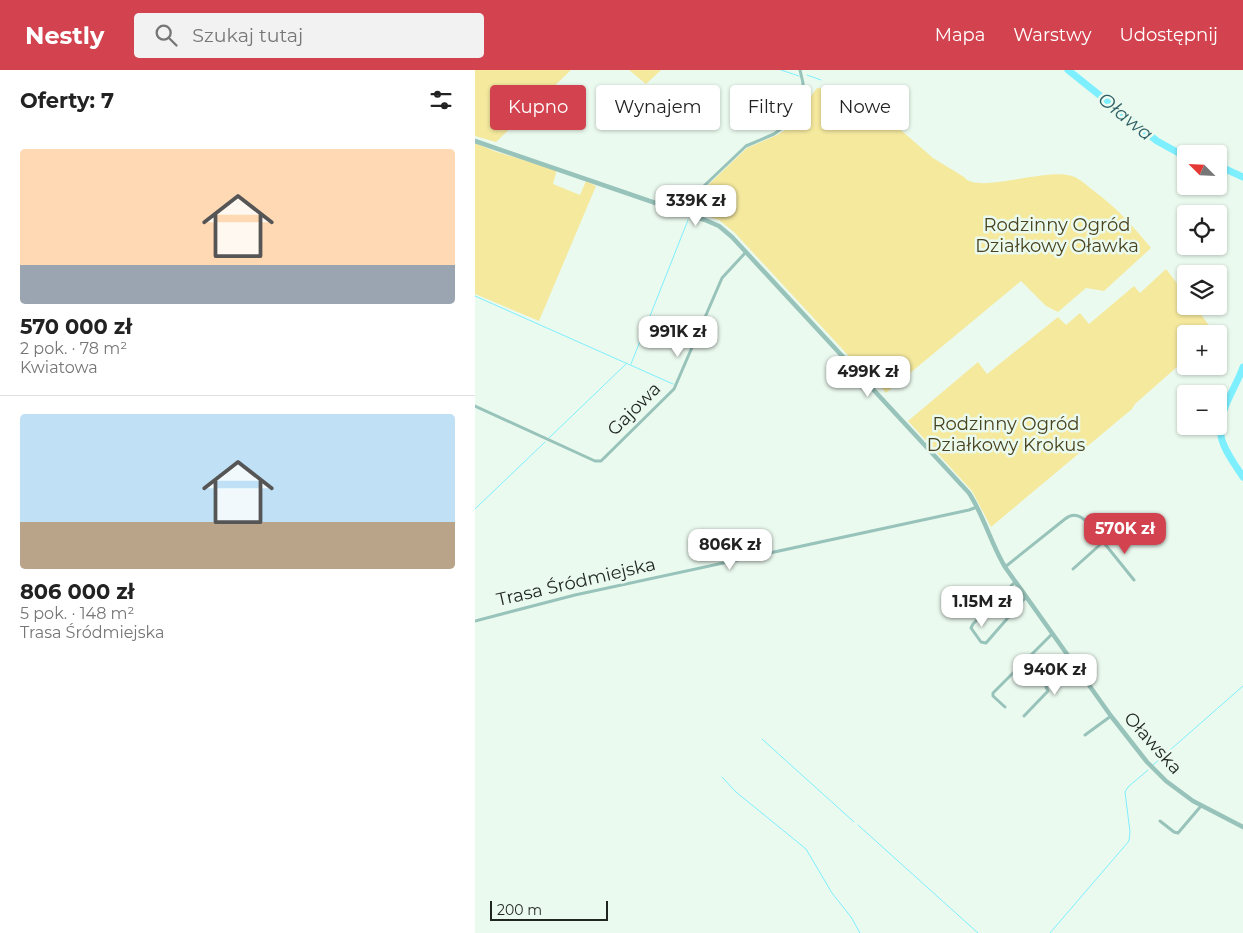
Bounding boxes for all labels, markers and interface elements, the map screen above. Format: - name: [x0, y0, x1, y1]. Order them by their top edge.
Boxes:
- search box: [134, 13, 484, 58]
- text: Nestly: [25, 21, 104, 50]
- icon: search: [152, 21, 180, 49]
- text: Szukaj tutaj: [192, 24, 303, 47]
- text: Mapa: [935, 24, 985, 46]
- text: Warstwy: [1013, 24, 1091, 46]
- text: Udostępnij: [1119, 24, 1218, 46]
- chip: Kupno: [490, 85, 586, 130]
- chip: Wynajem: [596, 85, 720, 130]
- chip: Filtry: [730, 85, 811, 130]
- chip: Nowe: [821, 85, 909, 130]
- icon: filters: [427, 86, 455, 114]
- water label: Oława: [1094, 87, 1158, 145]
- text: Oferty: 7: [20, 88, 114, 113]
- north arrow: [1177, 145, 1227, 195]
- map controls: [1177, 145, 1227, 435]
- icon: home: [193, 181, 283, 271]
- pin: 339K zł: [650, 184, 742, 227]
- text: 339K zł: [666, 191, 726, 210]
- button: locate: [1177, 205, 1227, 255]
- park label: Rodzinny Ogród Działkowy Oławka: [975, 214, 1139, 257]
- button: layers: [1177, 265, 1227, 315]
- text: 570 000 zł: [20, 314, 132, 339]
- pin: 991K zł: [632, 316, 724, 358]
- text: 991K zł: [650, 322, 706, 341]
- button: +: [1177, 325, 1227, 375]
- text: 2 pok. · 78 m²: [20, 339, 127, 358]
- pin: 499K zł: [822, 356, 914, 398]
- text: Kwiatowa: [20, 358, 98, 377]
- text: 499K zł: [837, 362, 899, 381]
- street label: Gajowa: [603, 378, 665, 440]
- button: −: [1177, 385, 1227, 435]
- park label: Rodzinny Ogród Działkowy Krokus: [927, 413, 1085, 456]
- icon: home: [193, 447, 283, 537]
- pin: 570K zł: [1079, 512, 1171, 555]
- text: 570K zł: [1095, 519, 1155, 538]
- pin: 806K zł: [684, 528, 776, 571]
- text: 806K zł: [699, 535, 761, 554]
- street label: Trasa Śródmiejska: [494, 553, 658, 611]
- text: 806 000 zł: [20, 579, 134, 604]
- pin: 1.15M zł: [930, 586, 1034, 628]
- text: 1.15M zł: [952, 592, 1012, 611]
- text: 5 pok. · 148 m²: [20, 604, 134, 623]
- text: Trasa Śródmiejska: [20, 623, 164, 642]
- pin: 940K zł: [1009, 654, 1101, 696]
- text: 940K zł: [1024, 660, 1086, 679]
- street label: Oławska: [1119, 707, 1187, 779]
- scale bar: [490, 898, 607, 921]
- text: 200 m: [497, 901, 542, 919]

